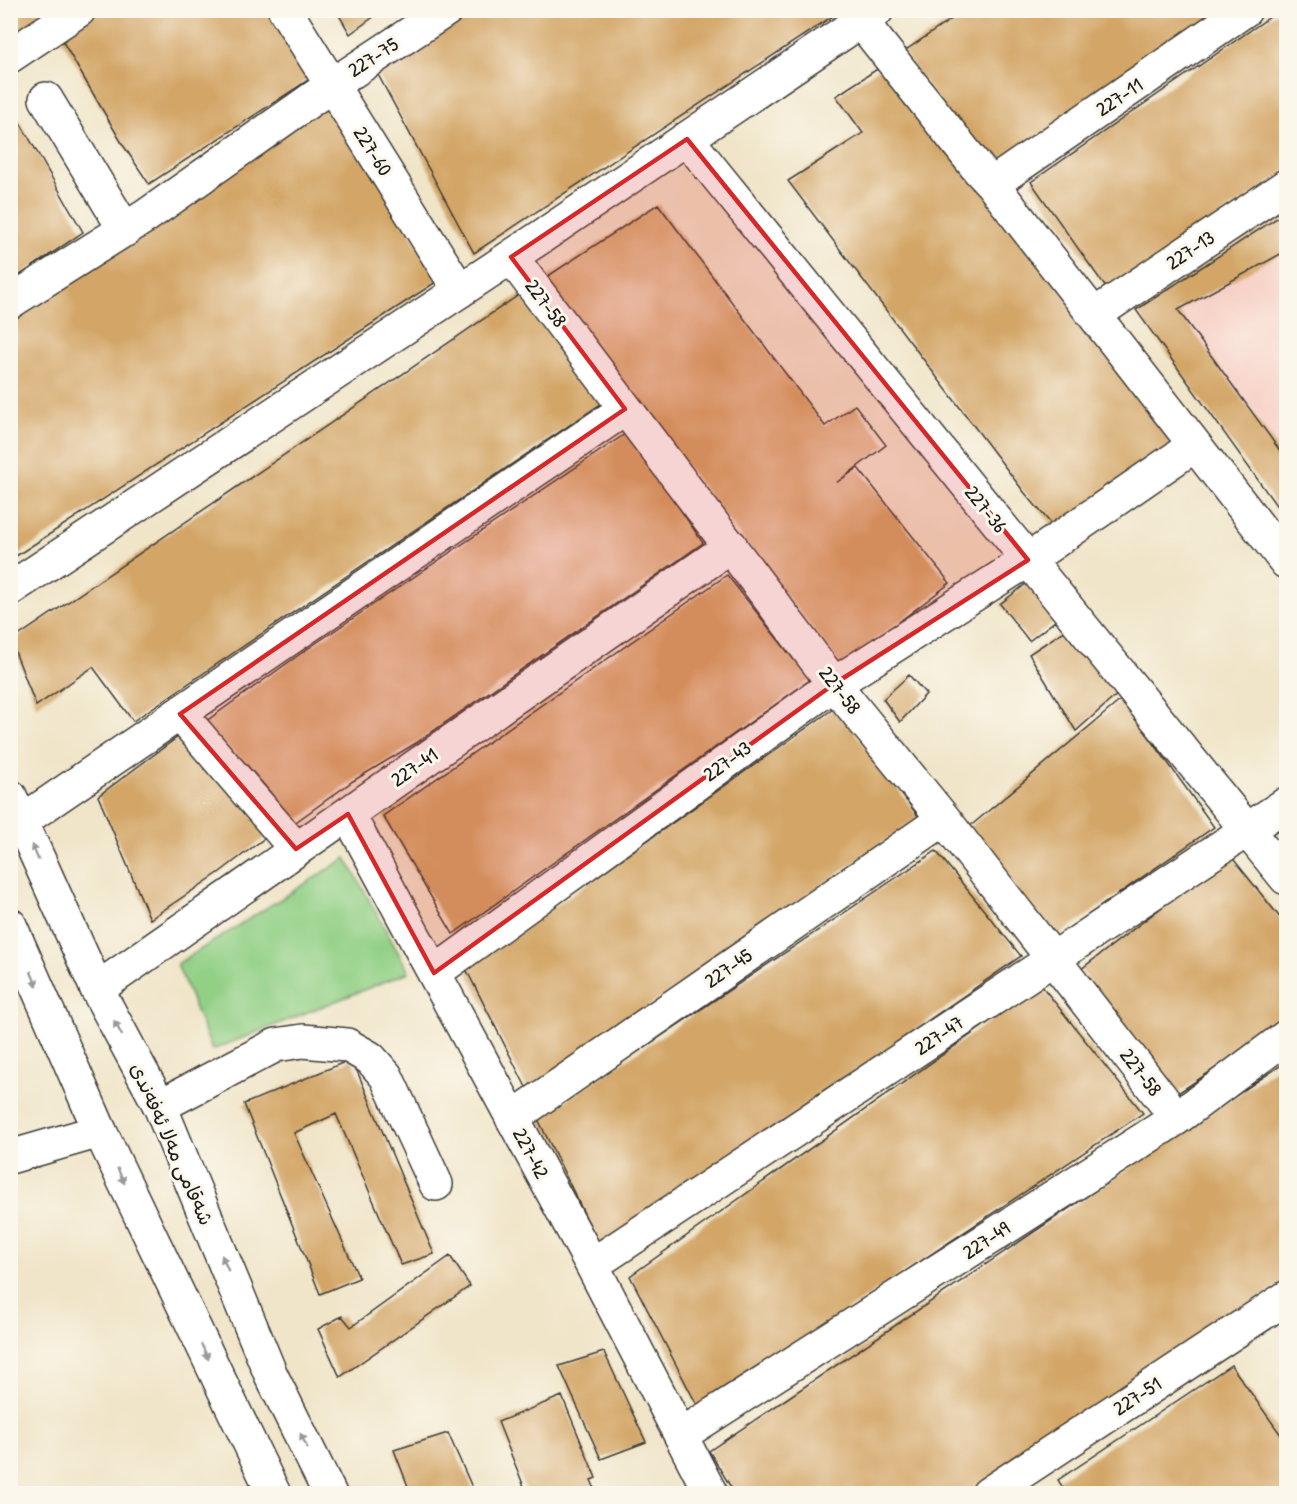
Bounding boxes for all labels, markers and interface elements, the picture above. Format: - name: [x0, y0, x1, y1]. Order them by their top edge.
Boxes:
- street label: 227-75: [342, 30, 404, 83]
- street label: 227-11: [1090, 71, 1148, 122]
- street label: 227-60: [348, 121, 399, 181]
- street label: 227-13: [1160, 224, 1219, 276]
- street label: 227-58: [519, 273, 573, 332]
- street label: 227-36: [959, 479, 1014, 538]
- street label: 227-58: [813, 660, 868, 719]
- street label: 227-43: [697, 734, 756, 787]
- street label: 227-41: [385, 741, 443, 792]
- one-way arrow: [31, 843, 40, 860]
- street label: 227-45: [698, 941, 757, 994]
- one-way arrow: [30, 970, 39, 988]
- street label: 227-47: [909, 1008, 969, 1061]
- one-way arrow: [113, 1020, 123, 1037]
- street label: 227-58: [1114, 1042, 1169, 1101]
- street label: شەقامی مەلا ئەفەندی: [124, 1058, 220, 1229]
- street label: 227-42: [507, 1123, 556, 1183]
- one-way arrow: [117, 1168, 126, 1185]
- street label: 227-49: [957, 1214, 1015, 1265]
- one-way arrow: [220, 1254, 229, 1272]
- one-way arrow: [201, 1344, 210, 1361]
- street label: 227-51: [1107, 1370, 1166, 1421]
- one-way arrow: [299, 1433, 309, 1450]

